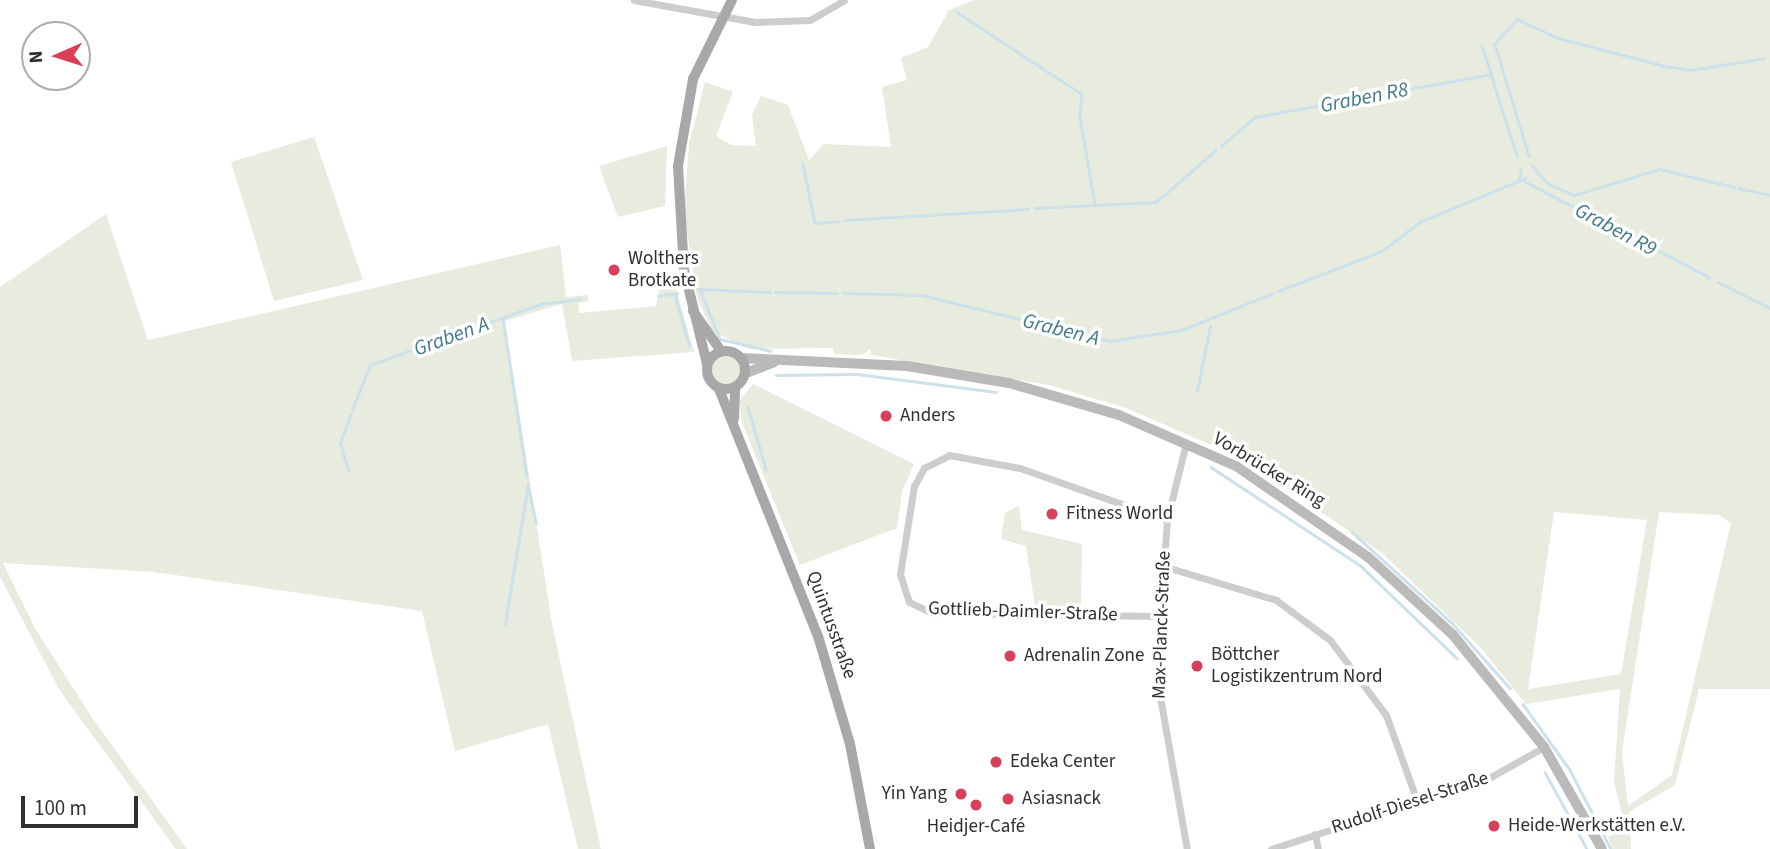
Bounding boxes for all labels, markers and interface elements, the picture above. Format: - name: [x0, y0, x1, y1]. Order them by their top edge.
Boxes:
- north arrow: [21, 21, 91, 91]
- text: N: [23, 50, 50, 64]
- water label: Graben R8: [1318, 76, 1410, 118]
- water label: Graben R9: [1571, 197, 1661, 261]
- place label: Wolthers Brotkate: [628, 248, 699, 292]
- marker: Wolthers Brotkate: [606, 262, 622, 278]
- water label: Graben A: [1020, 307, 1102, 351]
- water label: Graben A: [410, 311, 492, 361]
- place label: Anders: [900, 405, 955, 427]
- marker: Anders: [878, 408, 894, 424]
- street label: Vorbrücker Ring: [1209, 428, 1329, 512]
- place label: Fitness World: [1066, 503, 1173, 525]
- marker: Fitness World: [1044, 506, 1060, 522]
- street label: Max-Planck-Straße: [1148, 551, 1176, 699]
- street label: Quintusstraße: [801, 568, 861, 682]
- street label: Gottlieb-Daimler-Straße: [928, 597, 1118, 627]
- place label: Böttcher Logistikzentrum Nord: [1211, 644, 1383, 688]
- place label: Adrenalin Zone: [1024, 645, 1144, 667]
- marker: Adrenalin Zone: [1002, 648, 1018, 664]
- marker: Böttcher Logistikzentrum Nord: [1189, 658, 1205, 674]
- place label: Edeka Center: [1010, 751, 1115, 773]
- marker: Edeka Center: [988, 754, 1004, 770]
- street label: Rudolf-Diesel-Straße: [1329, 767, 1491, 839]
- scale bar: [24, 782, 142, 826]
- place label: Yin Yang: [882, 783, 947, 805]
- marker: Yin Yang: [953, 786, 969, 802]
- place label: Asiasnack: [1022, 788, 1101, 810]
- marker: Asiasnack: [1000, 791, 1016, 807]
- text: 100 m: [34, 793, 87, 823]
- marker: Heidjer-Café: [968, 797, 984, 813]
- place label: Heide-Werkstätten e.V.: [1508, 815, 1686, 837]
- place label: Heidjer-Café: [927, 816, 1025, 838]
- marker: Heide-Werkstätten e.V.: [1486, 818, 1502, 834]

